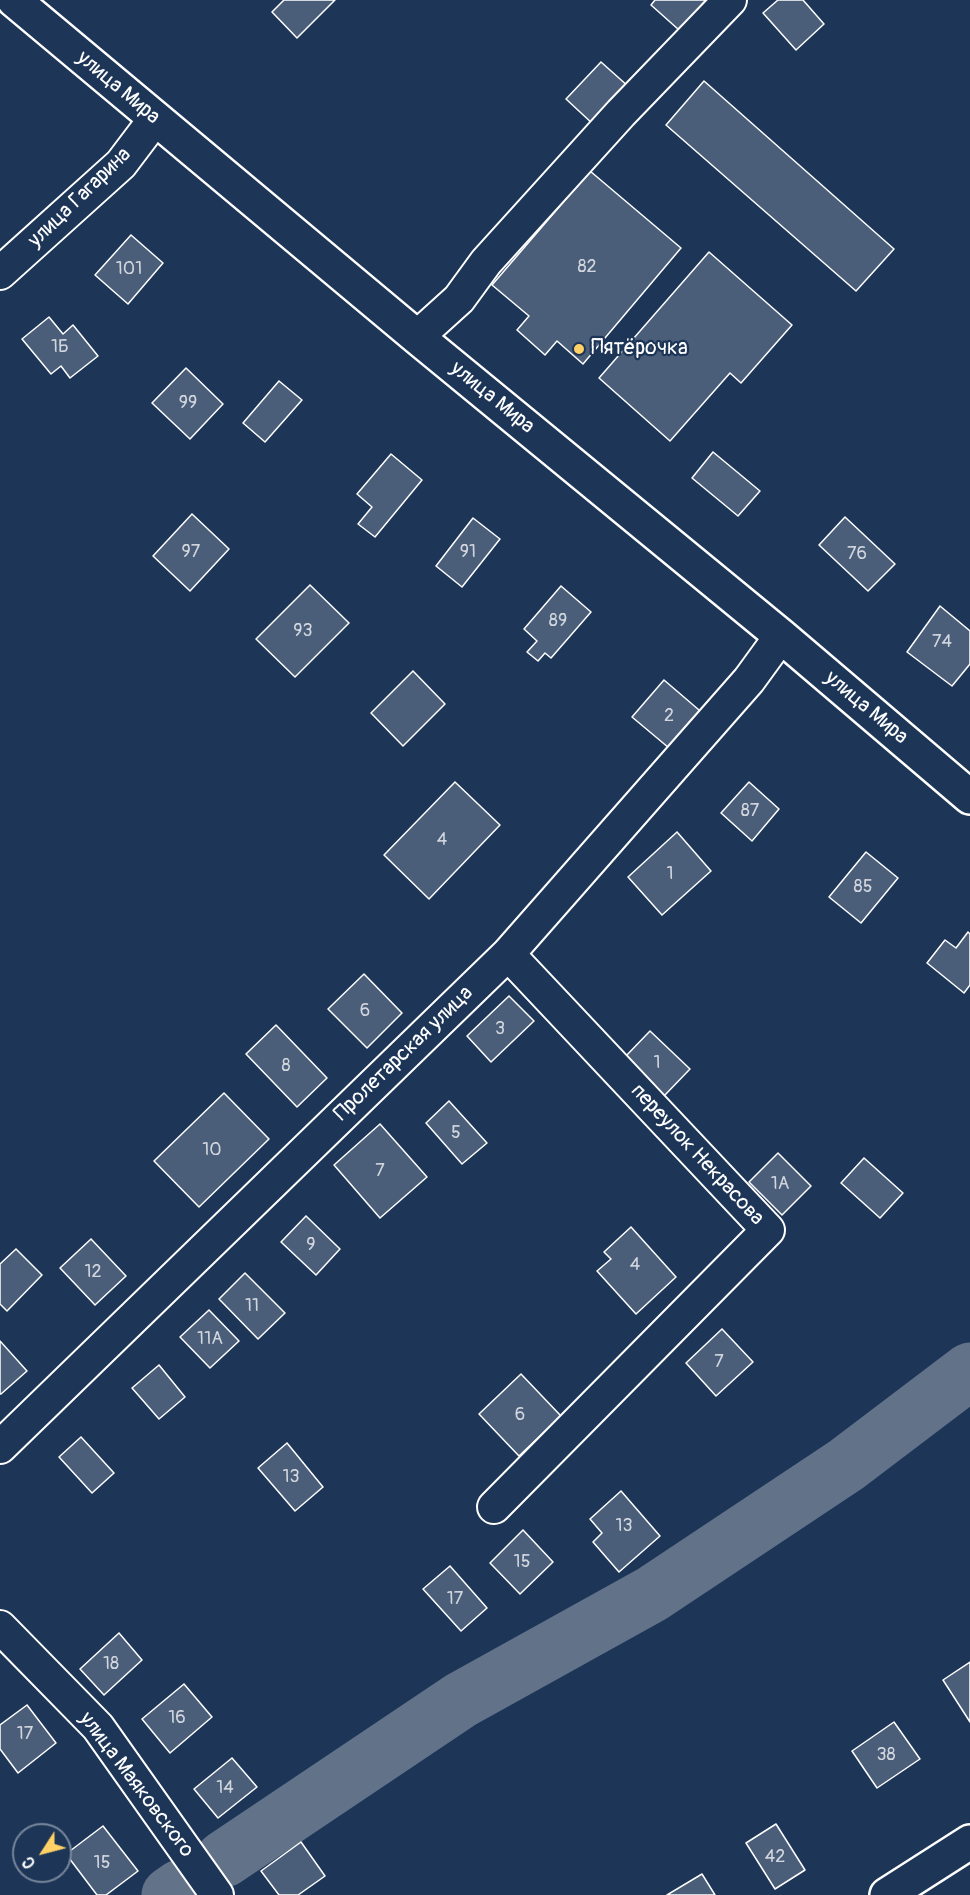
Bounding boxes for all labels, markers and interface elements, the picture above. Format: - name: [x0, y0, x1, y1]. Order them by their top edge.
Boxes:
- street label: улица Мира: [71, 46, 165, 130]
- street label: улица Гагарина: [23, 143, 137, 253]
- house number: 82: [577, 256, 597, 278]
- house number: 101: [116, 258, 142, 280]
- house number: 1Б: [51, 336, 69, 358]
- place label: Пятёрочка: [591, 336, 688, 362]
- marker: Пятёрочка: [572, 342, 586, 356]
- street label: улица Мира: [445, 356, 539, 440]
- house number: 99: [179, 392, 197, 414]
- house number: 97: [182, 541, 200, 563]
- house number: 91: [460, 541, 476, 563]
- house number: 76: [847, 543, 867, 565]
- house number: 89: [549, 610, 567, 632]
- house number: 93: [293, 620, 313, 642]
- house number: 74: [932, 631, 952, 653]
- street label: улица Мира: [819, 666, 913, 750]
- house number: 2: [664, 705, 674, 727]
- house number: 87: [741, 800, 759, 822]
- house number: 4: [437, 829, 447, 851]
- house number: 1: [666, 863, 674, 885]
- house number: 85: [854, 876, 872, 898]
- street label: Пролетарская улица: [329, 981, 479, 1127]
- house number: 6: [360, 1000, 370, 1022]
- house number: 3: [495, 1018, 505, 1040]
- house number: 1: [653, 1052, 661, 1074]
- house number: 8: [281, 1055, 291, 1077]
- street label: переулок Некрасова: [625, 1079, 769, 1231]
- house number: 5: [451, 1122, 461, 1144]
- house number: 10: [202, 1139, 222, 1161]
- house number: 7: [375, 1160, 385, 1182]
- house number: 1А: [771, 1173, 789, 1195]
- house number: 9: [306, 1234, 316, 1256]
- house number: 4: [630, 1254, 640, 1276]
- house number: 12: [84, 1261, 102, 1283]
- house number: 11: [245, 1295, 259, 1317]
- house number: 11А: [197, 1328, 223, 1350]
- house number: 7: [714, 1351, 724, 1373]
- house number: 6: [515, 1404, 525, 1426]
- house number: 13: [282, 1466, 300, 1488]
- house number: 13: [615, 1515, 633, 1537]
- house number: 15: [514, 1551, 530, 1573]
- house number: 17: [447, 1588, 463, 1610]
- house number: 18: [103, 1653, 119, 1675]
- street label: улица Маяковского: [73, 1707, 199, 1863]
- house number: 16: [168, 1707, 186, 1729]
- house number: 17: [17, 1723, 33, 1745]
- house number: 38: [876, 1744, 896, 1766]
- house number: 14: [216, 1777, 234, 1799]
- north arrow: [12, 1823, 72, 1883]
- house number: 42: [765, 1846, 785, 1868]
- house number: 15: [94, 1852, 110, 1874]
- text: С: [18, 1853, 40, 1872]

